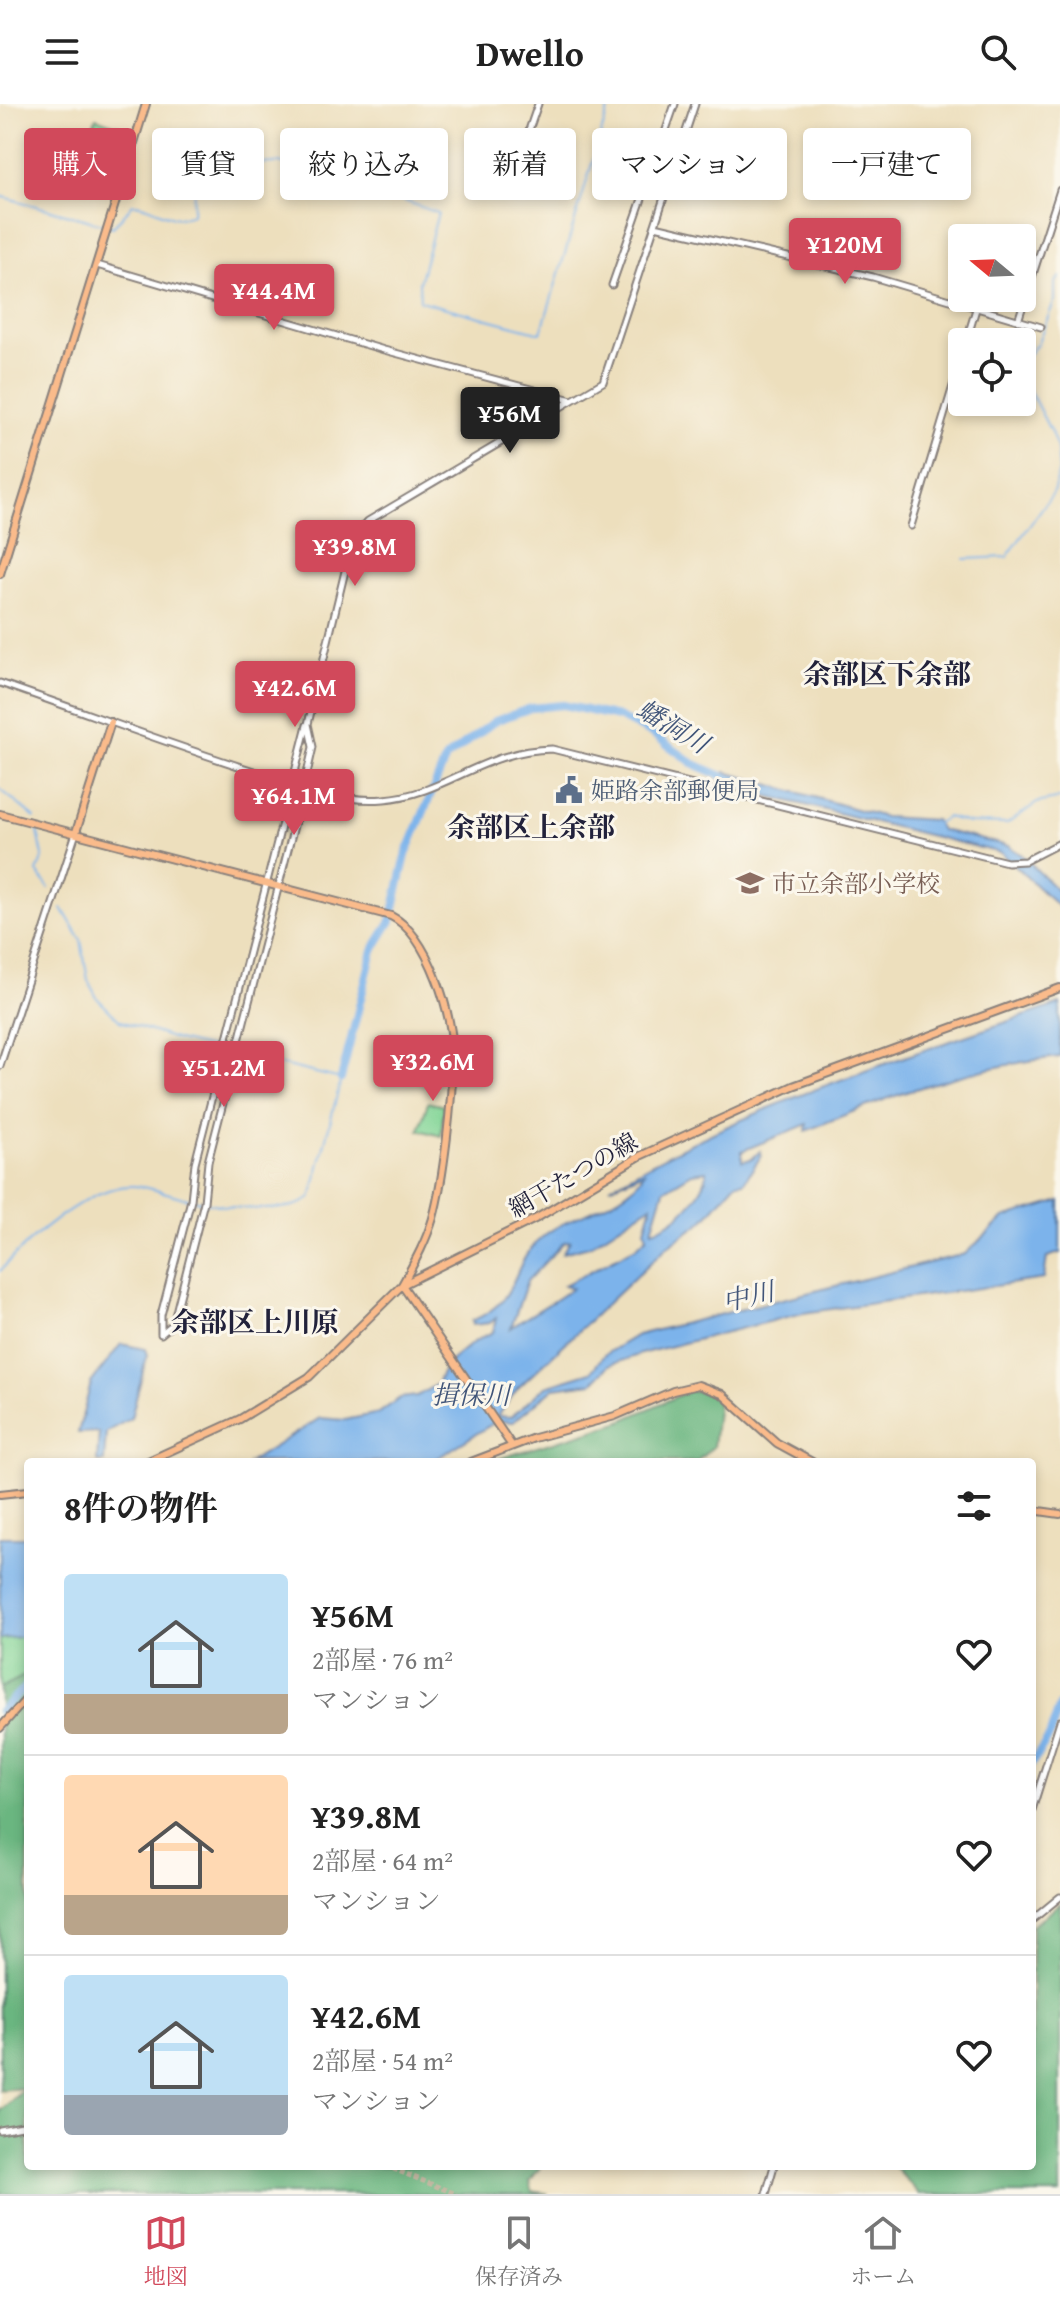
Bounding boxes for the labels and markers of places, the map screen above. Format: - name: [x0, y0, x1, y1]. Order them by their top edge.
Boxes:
- pin: ¥120M: [789, 218, 901, 286]
- pin: ¥44.4M: [209, 264, 339, 332]
- pin: ¥56M: [463, 387, 557, 455]
- pin: ¥39.8M: [290, 520, 420, 588]
- pin: ¥42.6M: [230, 661, 360, 729]
- pin: ¥64.1M: [229, 769, 359, 837]
- place label: 姫路余部郵便局: [591, 773, 759, 808]
- public building icon: 姫路余部郵便局: [554, 775, 584, 805]
- place label: 市立余部小学校: [772, 866, 940, 901]
- school or university icon: 市立余部小学校: [735, 868, 765, 898]
- pin: ¥32.6M: [368, 1035, 498, 1103]
- pin: ¥51.2M: [159, 1041, 289, 1109]

